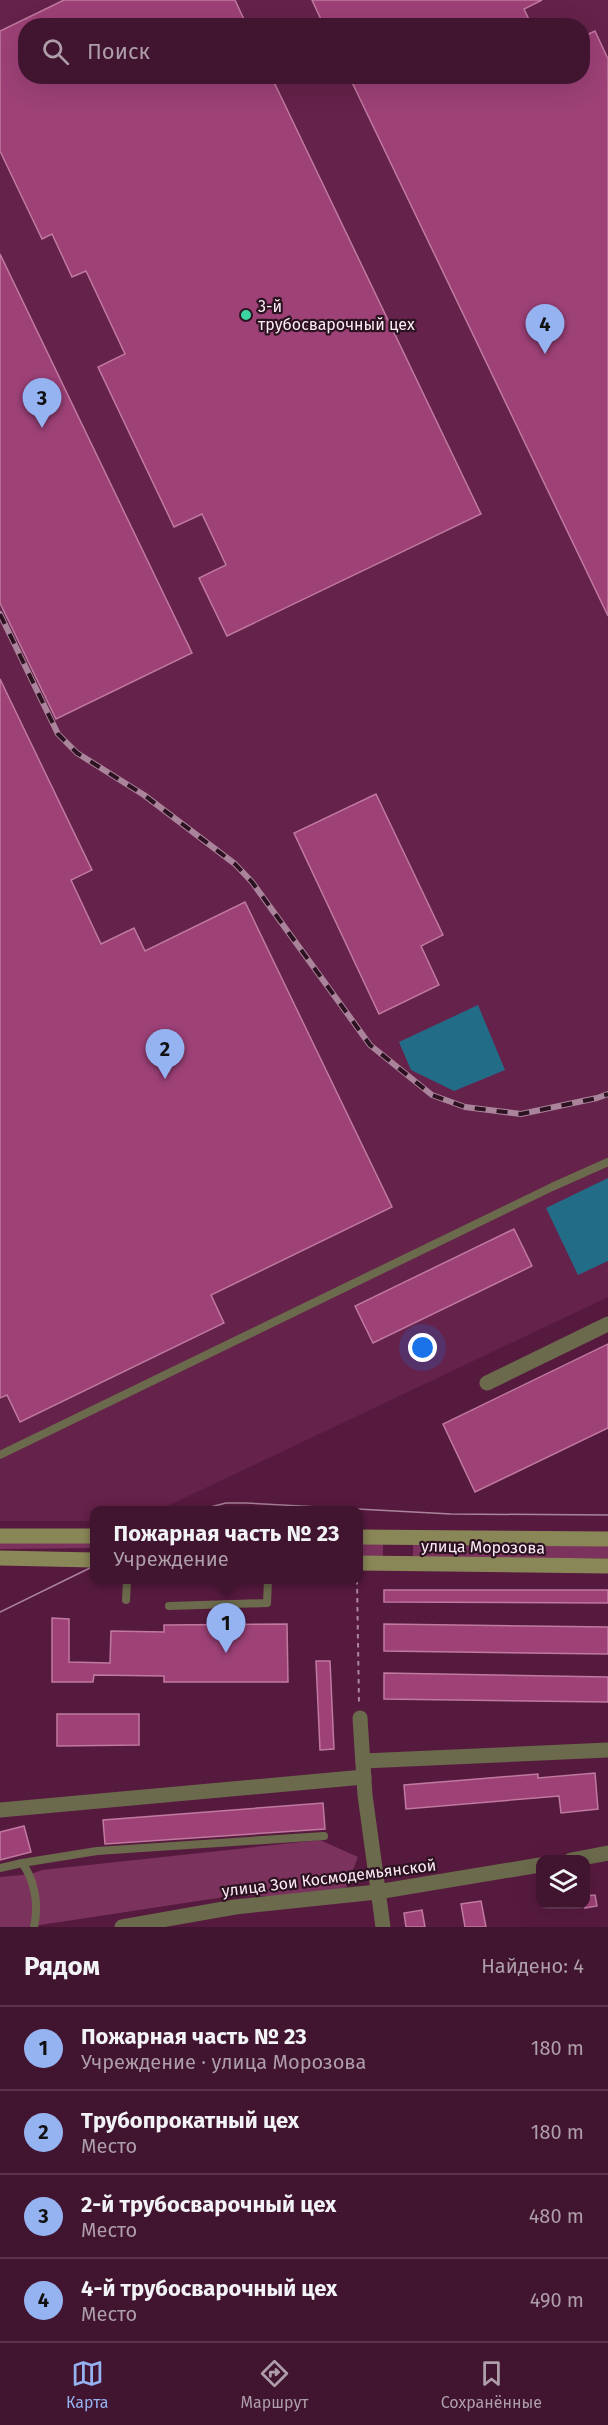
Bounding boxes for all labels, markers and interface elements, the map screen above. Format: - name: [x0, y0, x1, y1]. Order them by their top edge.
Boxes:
- search box: [18, 18, 590, 84]
- icon: search: [39, 35, 72, 68]
- text: Поиск: [87, 38, 150, 65]
- place label: 3-й трубосварочный цех: [258, 297, 415, 334]
- pin: 4: [526, 304, 564, 354]
- marker: 3-й трубосварочный цех: [239, 308, 253, 322]
- pin: 3: [22, 378, 62, 428]
- pin: 2: [146, 1030, 184, 1079]
- your location: [408, 1333, 437, 1362]
- popup: [90, 1506, 363, 1584]
- text: Пожарная часть № 23: [114, 1520, 339, 1547]
- street label: улица Морозова: [421, 1536, 545, 1558]
- text: Учреждение: [114, 1547, 229, 1571]
- pin: 1: [206, 1604, 246, 1653]
- street label: улица Зои Космодемьянской: [221, 1855, 437, 1901]
- map controls: [536, 1855, 590, 1909]
- button: layers: [536, 1855, 590, 1909]
- text: Рядом: [24, 1951, 100, 1982]
- text: Найдено: 4: [481, 1954, 584, 1978]
- text: Пожарная часть № 23: [81, 2023, 307, 2050]
- text: 1: [39, 2036, 48, 2060]
- text: 180 m: [531, 2036, 584, 2060]
- text: Учреждение · улица Морозова: [81, 2050, 366, 2074]
- text: Трубопрокатный цех: [81, 2107, 299, 2134]
- text: 2: [38, 2120, 49, 2144]
- text: 180 m: [531, 2120, 584, 2144]
- text: Место: [81, 2134, 137, 2158]
- text: 2-й трубосварочный цех: [81, 2191, 336, 2218]
- text: 3: [38, 2204, 49, 2228]
- text: 480 m: [529, 2204, 584, 2228]
- text: Место: [81, 2218, 137, 2242]
- text: 4-й трубосварочный цех: [81, 2275, 337, 2302]
- text: 4: [38, 2288, 49, 2312]
- text: 490 m: [530, 2288, 584, 2312]
- text: Место: [81, 2302, 137, 2326]
- tab: Карта: [66, 2357, 108, 2412]
- tab: Маршрут: [241, 2357, 309, 2412]
- tab: Сохранённые: [441, 2357, 542, 2412]

